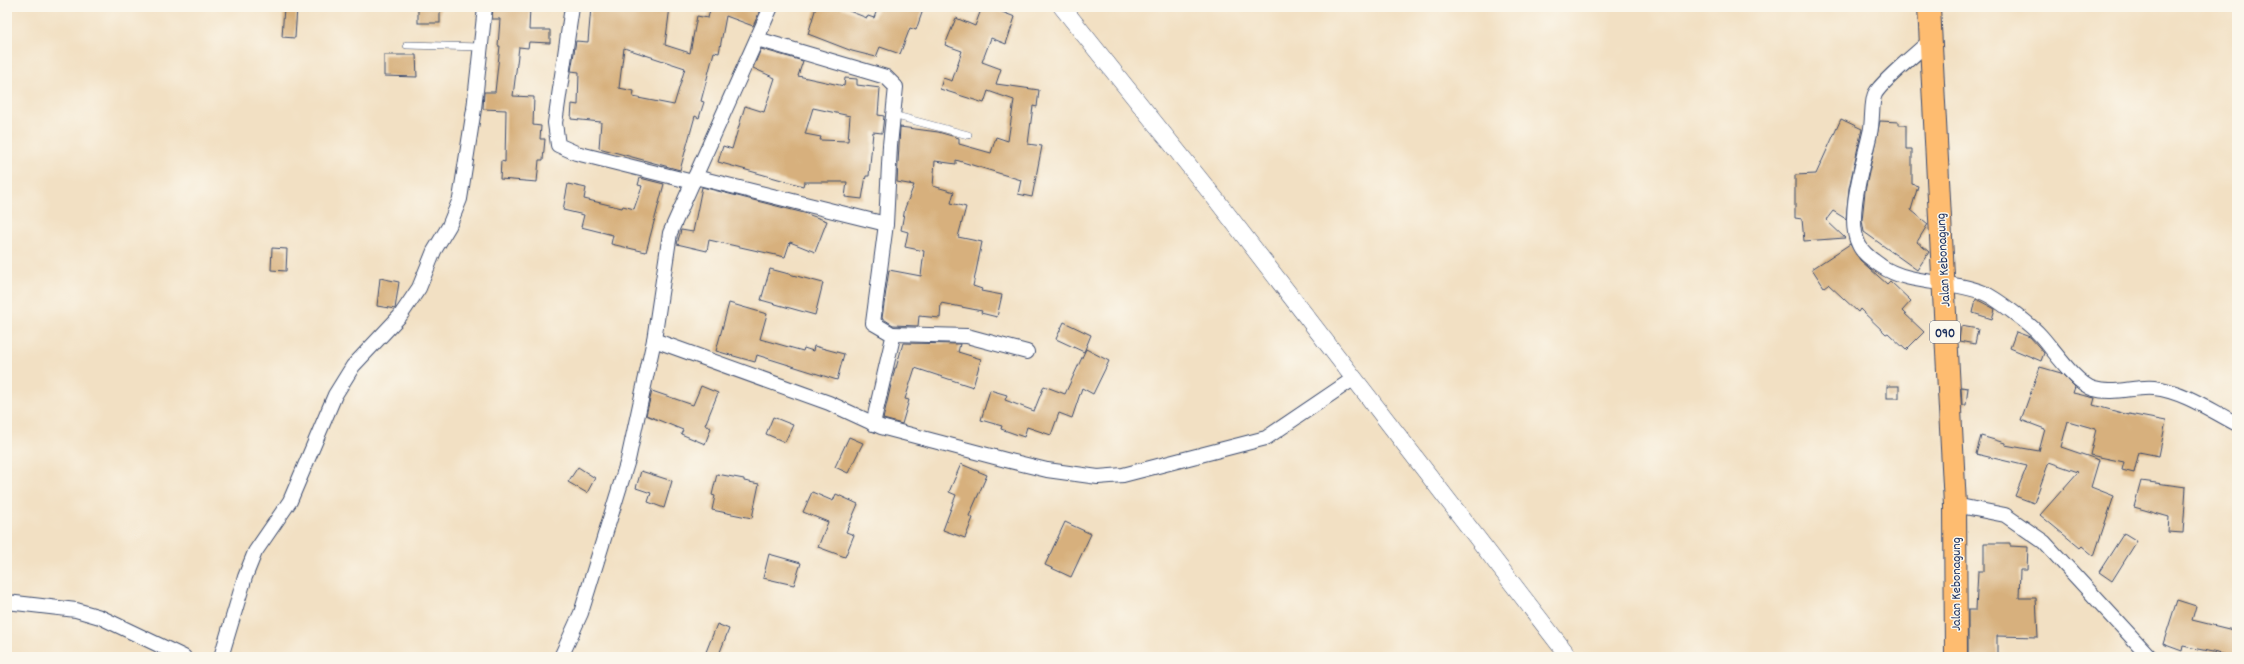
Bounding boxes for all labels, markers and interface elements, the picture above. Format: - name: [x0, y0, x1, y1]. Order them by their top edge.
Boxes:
- street label: Jalan Kebonagung: [1932, 212, 1956, 307]
- road number: 090: [1930, 321, 1960, 343]
- street label: Jalan Kebonagung: [1947, 537, 1967, 631]

